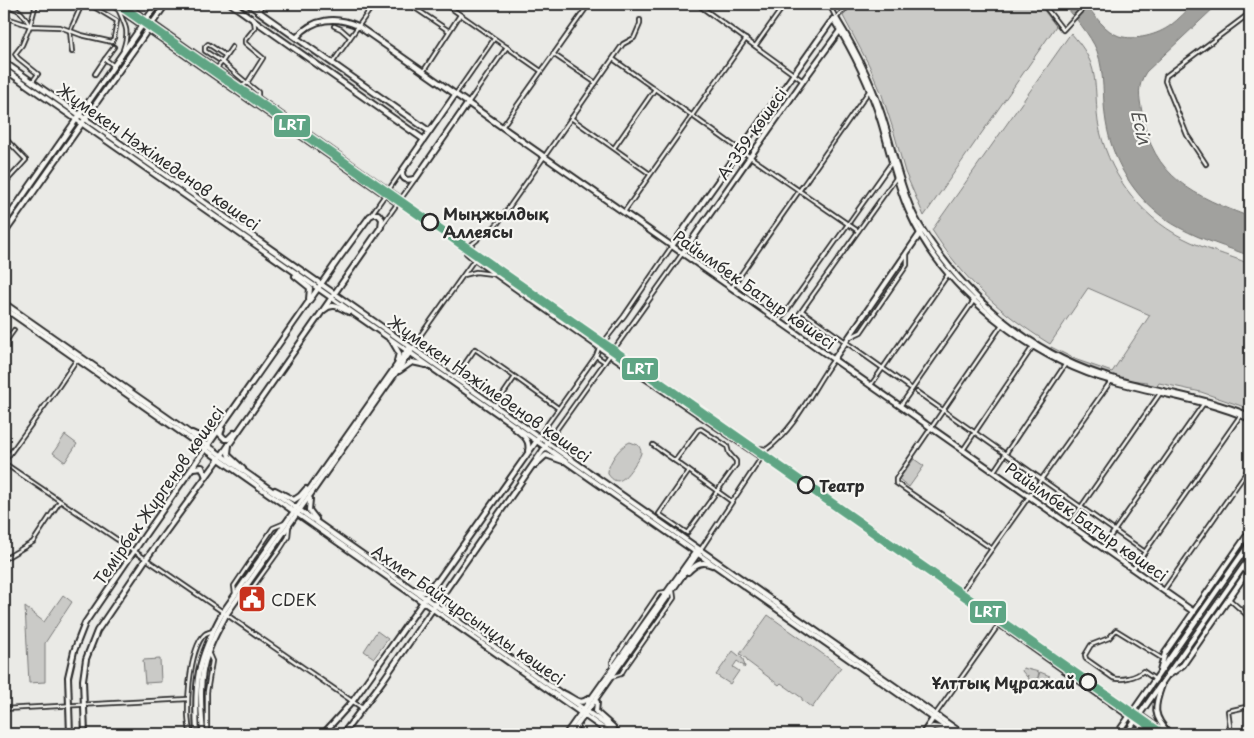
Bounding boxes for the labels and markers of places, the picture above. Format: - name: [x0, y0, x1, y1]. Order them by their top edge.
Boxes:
- place label: Мыңжылдық Аллеясы: [443, 201, 549, 243]
- marker: Мыңжылдық Аллеясы: [421, 213, 439, 231]
- place label: Театр: [819, 473, 865, 497]
- marker: Театр: [797, 476, 815, 494]
- public building icon: CDEK: [237, 584, 267, 614]
- place label: CDEK: [271, 587, 317, 611]
- place label: Ұлттық Мұражай: [931, 670, 1075, 694]
- marker: Ұлттық Мұражай: [1079, 673, 1097, 691]

